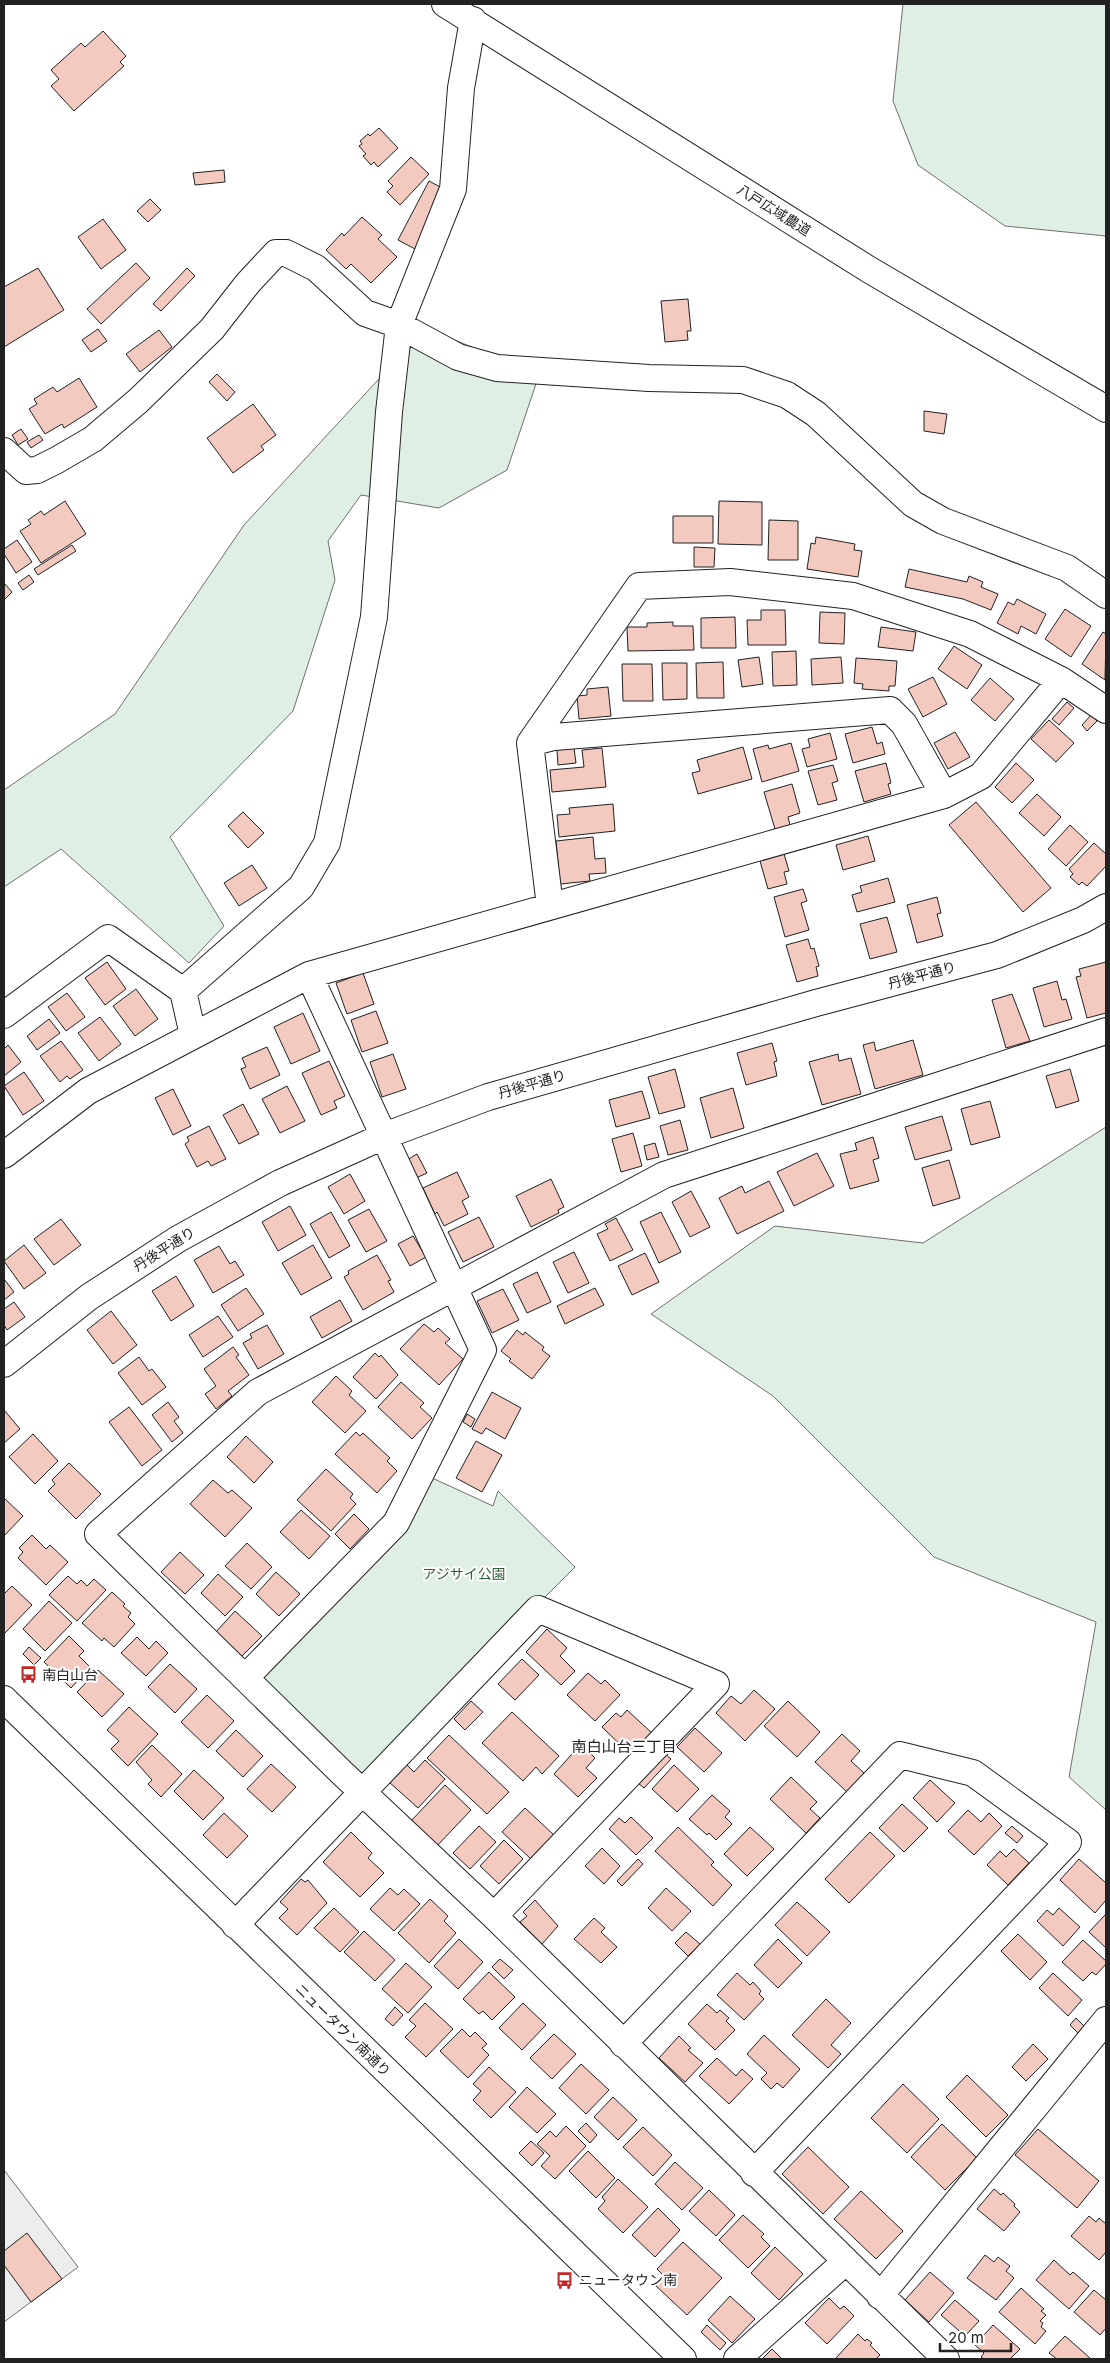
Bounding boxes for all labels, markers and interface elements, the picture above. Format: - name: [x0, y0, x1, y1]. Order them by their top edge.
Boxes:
- street label: 八戸広域農道: [734, 180, 814, 239]
- street label: 丹後平通り: [886, 957, 958, 992]
- street label: 丹後平通り: [496, 1066, 568, 1101]
- street label: 丹後平通り: [130, 1223, 198, 1274]
- park label: アジサイ公園: [422, 1565, 506, 1582]
- bus stop icon: 南白山台: [18, 1665, 38, 1685]
- place label: 南白山台: [42, 1666, 98, 1683]
- district label: 南白山台三丁目: [571, 1737, 677, 1756]
- street label: ニュータウン南通り: [292, 1980, 395, 2080]
- bus stop icon: ニュータウン南: [555, 2270, 575, 2290]
- place label: ニュータウン南: [579, 2271, 677, 2288]
- scale bar: [940, 2320, 1011, 2352]
- text: 20 m: [948, 2328, 984, 2347]

